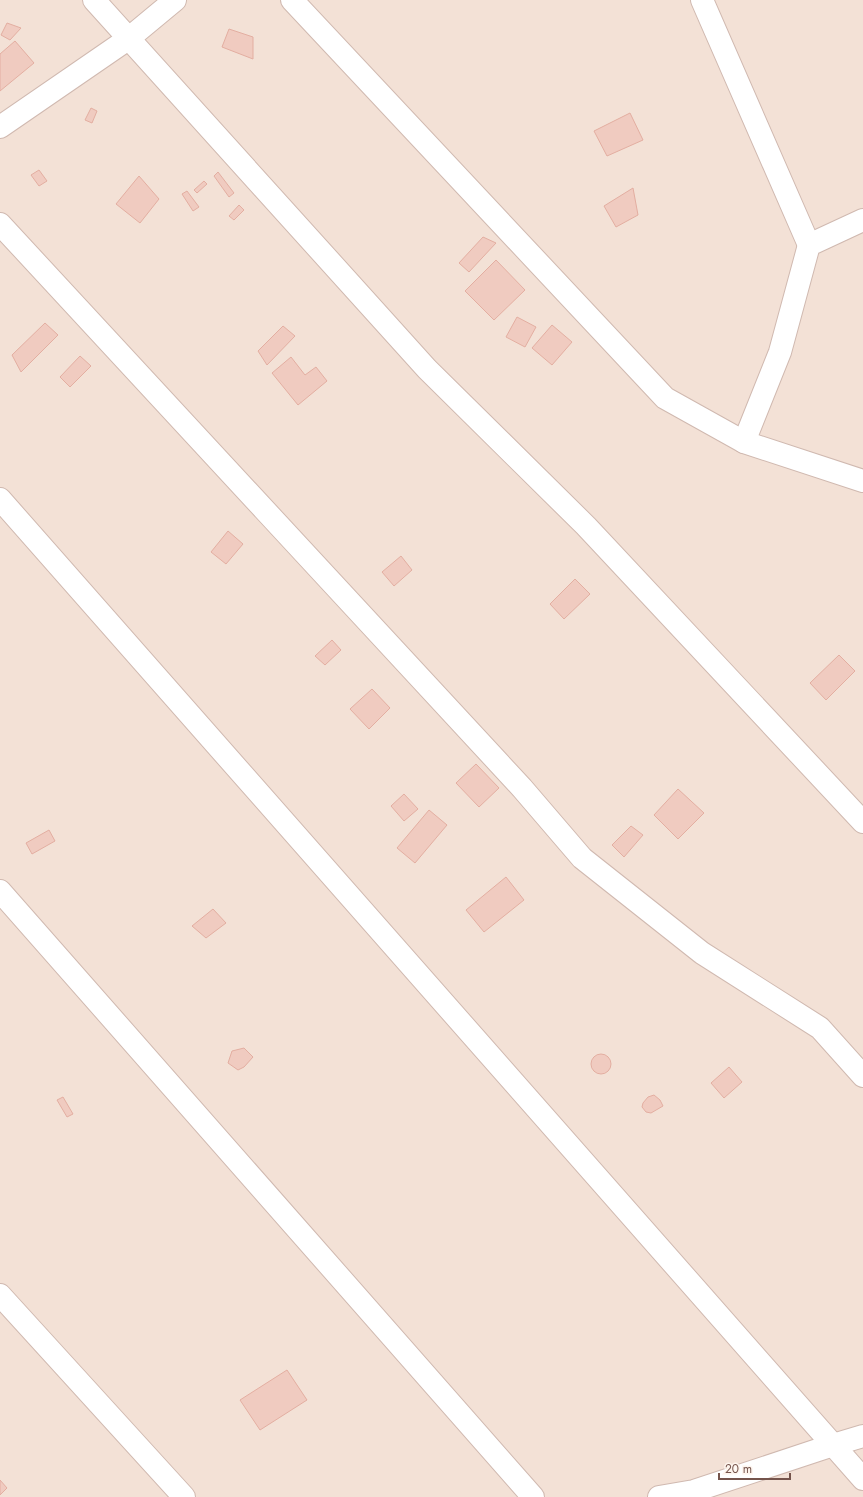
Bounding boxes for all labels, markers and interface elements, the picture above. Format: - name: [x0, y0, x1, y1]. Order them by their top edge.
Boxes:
- scale bar: [719, 1455, 790, 1481]
- text: 20 m: [725, 1460, 752, 1478]

